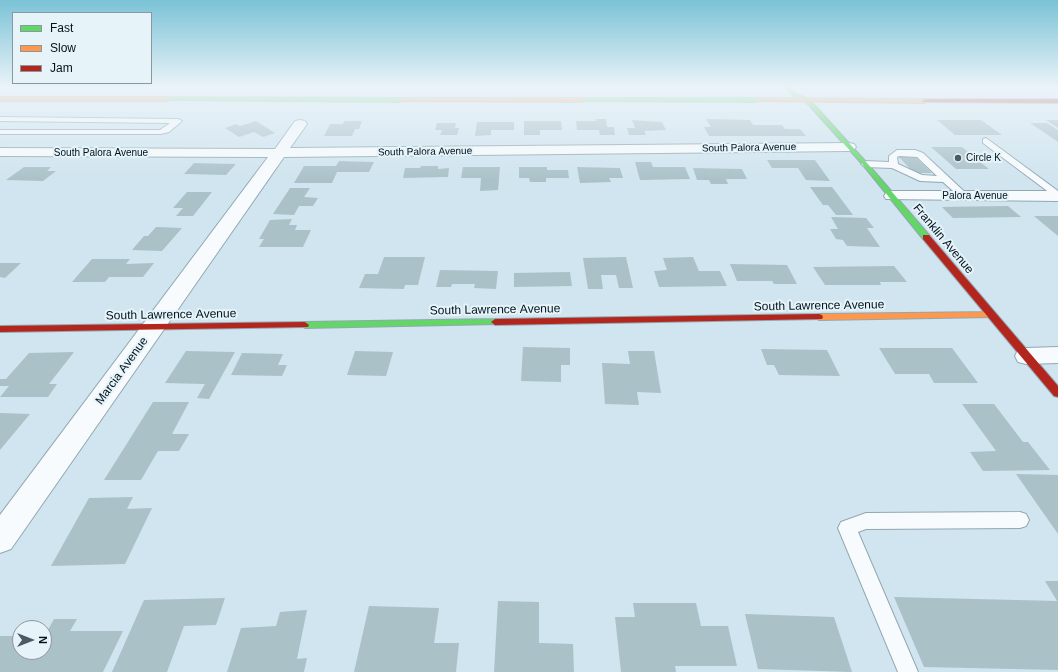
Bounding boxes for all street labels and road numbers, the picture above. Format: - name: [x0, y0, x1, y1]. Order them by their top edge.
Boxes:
- street label: South Palora Avenue: [702, 141, 796, 155]
- street label: South Palora Avenue: [378, 145, 472, 159]
- street label: South Palora Avenue: [54, 147, 148, 159]
- street label: Palora Avenue: [942, 190, 1008, 202]
- street label: Franklin Avenue: [910, 201, 976, 277]
- street label: South Lawrence Avenue: [754, 298, 884, 314]
- street label: South Lawrence Avenue: [430, 302, 560, 318]
- street label: South Lawrence Avenue: [106, 307, 236, 323]
- street label: Marcia Avenue: [93, 334, 151, 408]

